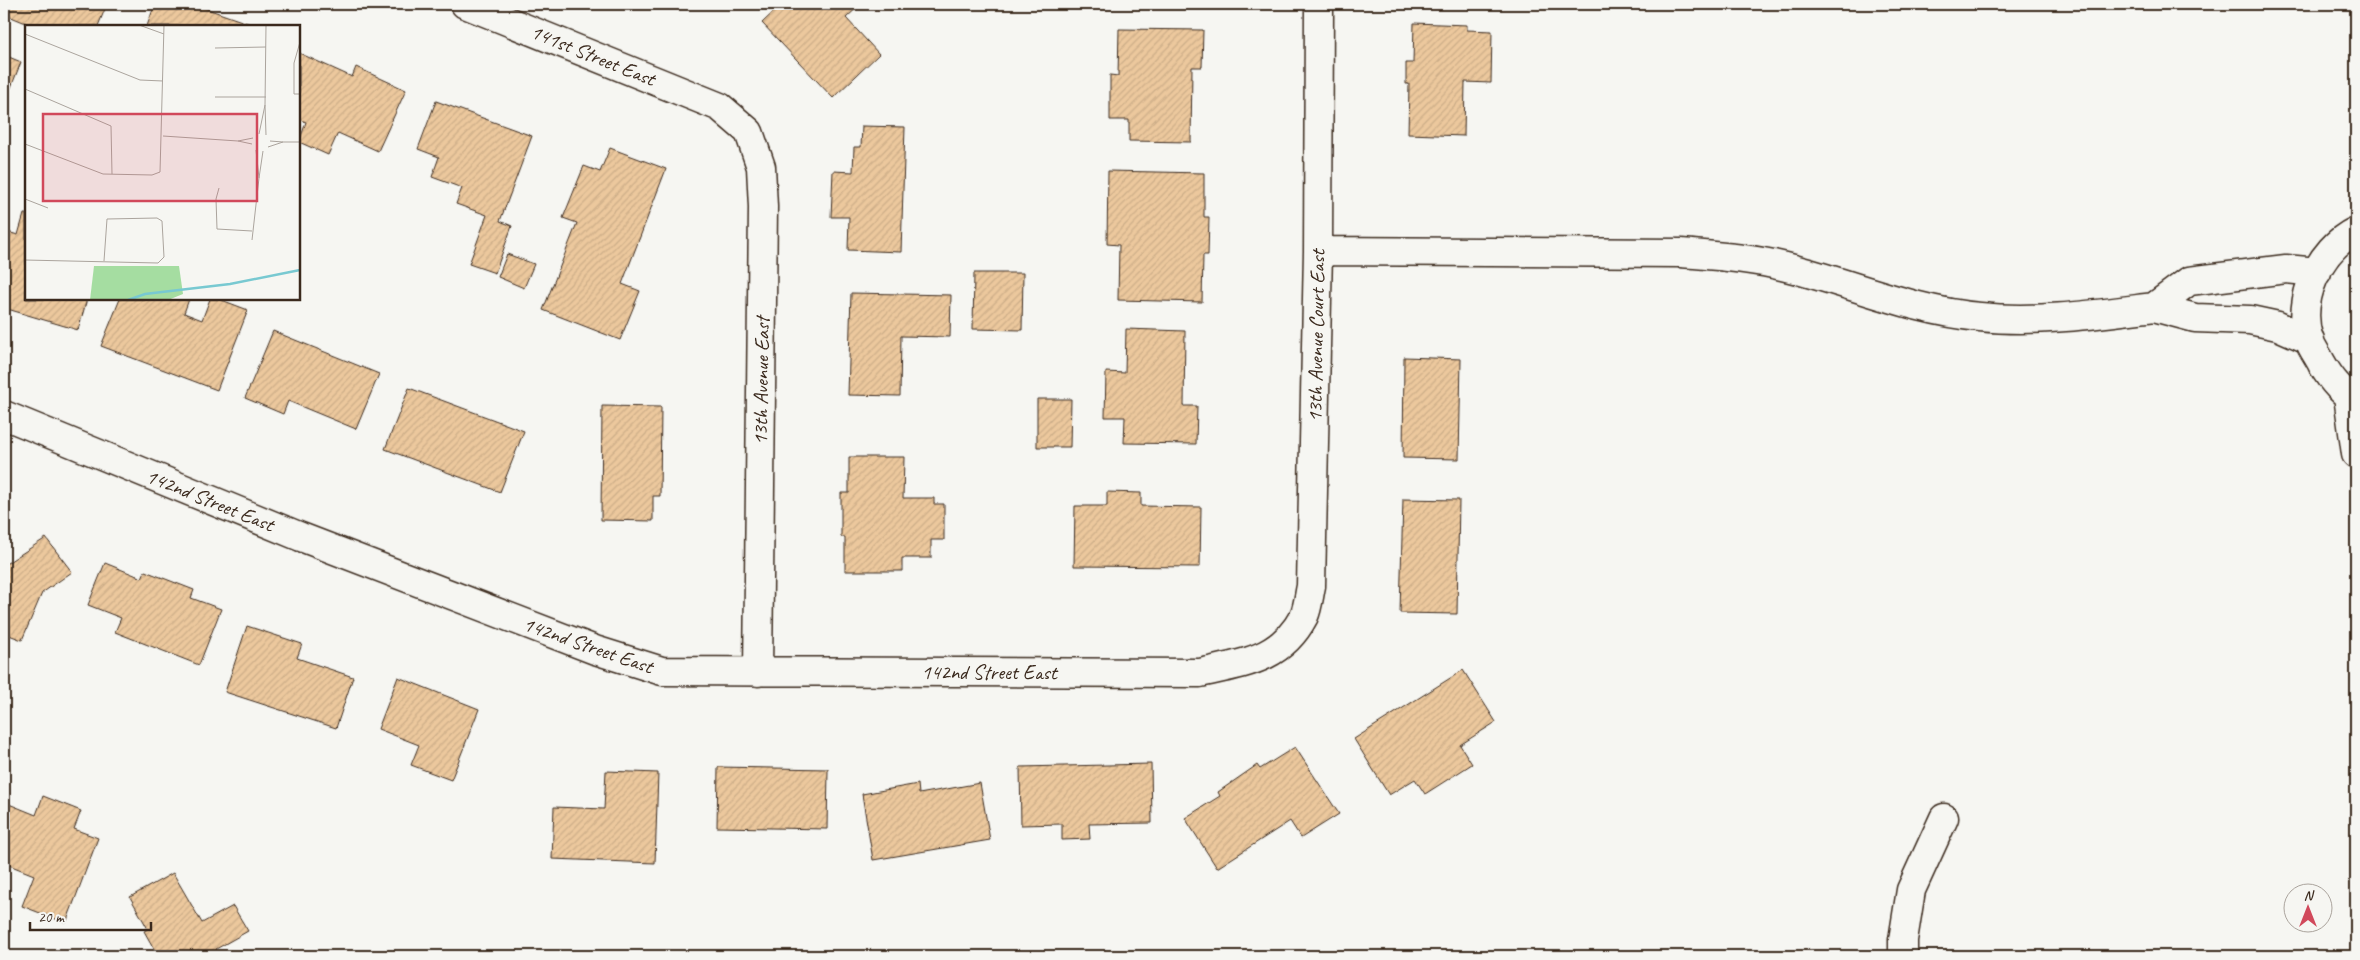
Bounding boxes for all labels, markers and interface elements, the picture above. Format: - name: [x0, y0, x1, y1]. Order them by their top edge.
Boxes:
- street label: 141st Street East: [527, 18, 661, 93]
- inset map: [25, 25, 300, 300]
- street label: 13th Avenue Court East: [1301, 248, 1331, 422]
- street label: 13th Avenue East: [747, 314, 775, 445]
- street label: 142nd Street East: [142, 463, 280, 538]
- street label: 142nd Street East: [520, 611, 658, 680]
- street label: 142nd Street East: [921, 659, 1059, 685]
- north arrow: [2282, 882, 2332, 932]
- text: N: [2304, 887, 2315, 904]
- scale bar: [30, 900, 151, 932]
- text: 20 m: [38, 908, 65, 927]

